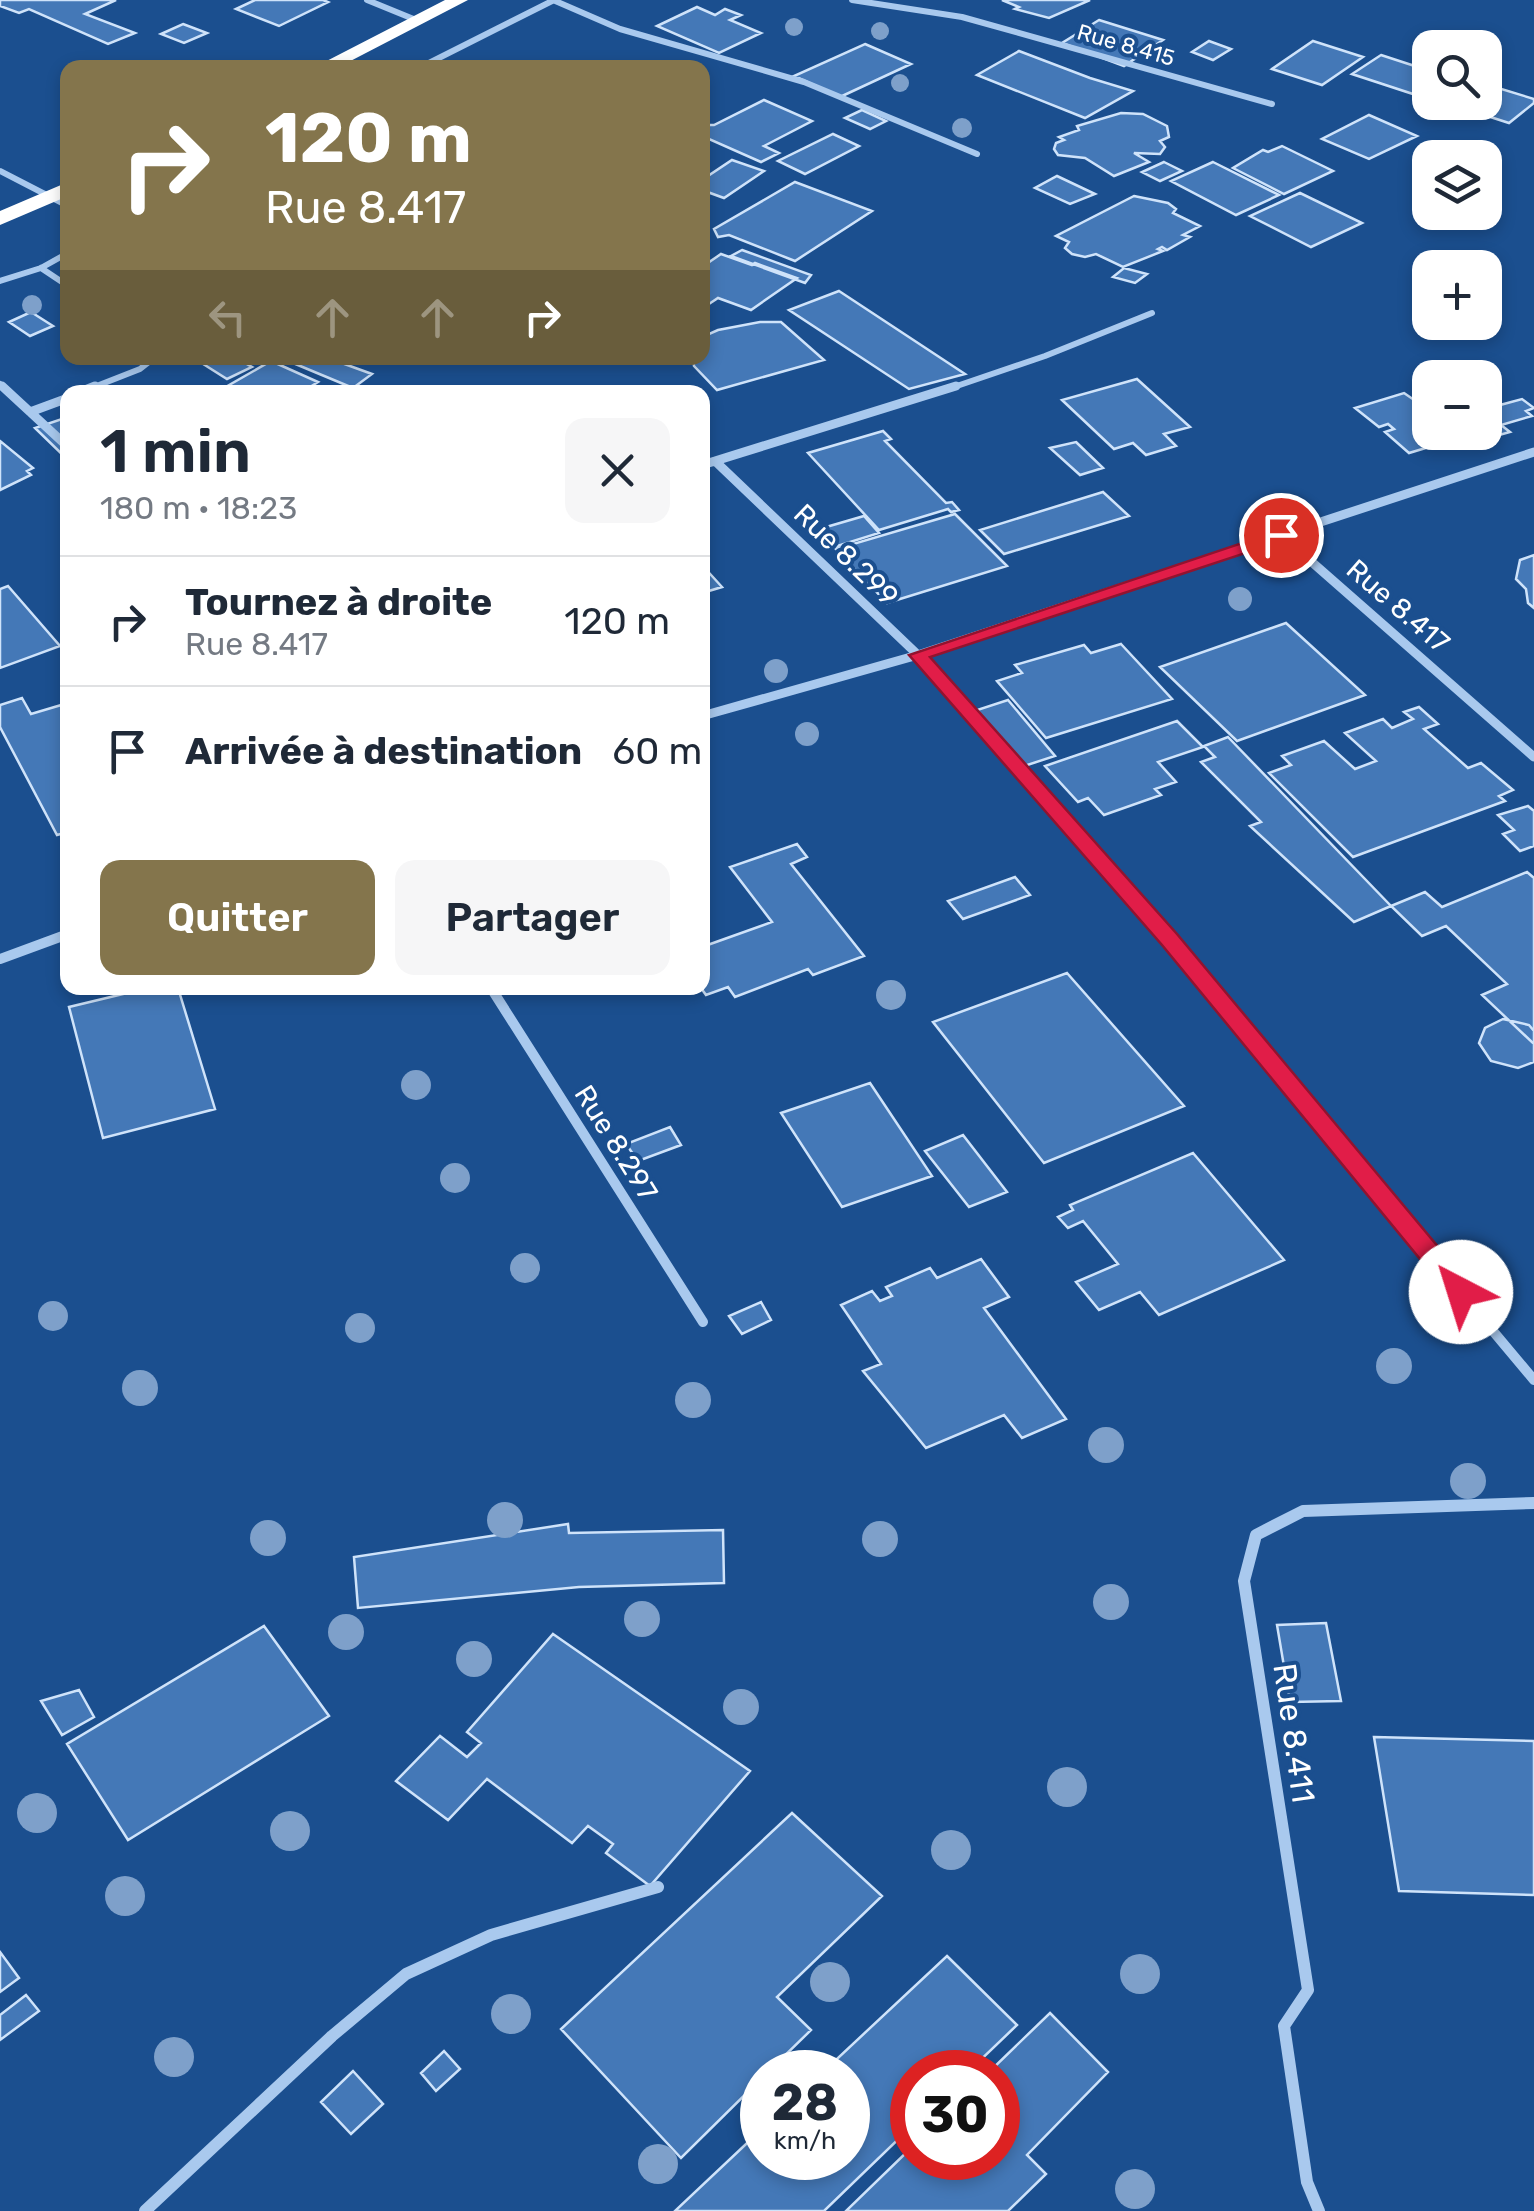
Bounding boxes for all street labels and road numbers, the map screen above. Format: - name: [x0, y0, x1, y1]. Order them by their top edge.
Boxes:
- street label: Rue 8.415: [1074, 18, 1178, 72]
- street label: Rue 8.299: [787, 497, 905, 613]
- street label: Rue 8.417: [1340, 553, 1456, 659]
- street label: Rue 8.297: [568, 1079, 664, 1207]
- street label: Rue 8.411: [1265, 1661, 1323, 1805]

